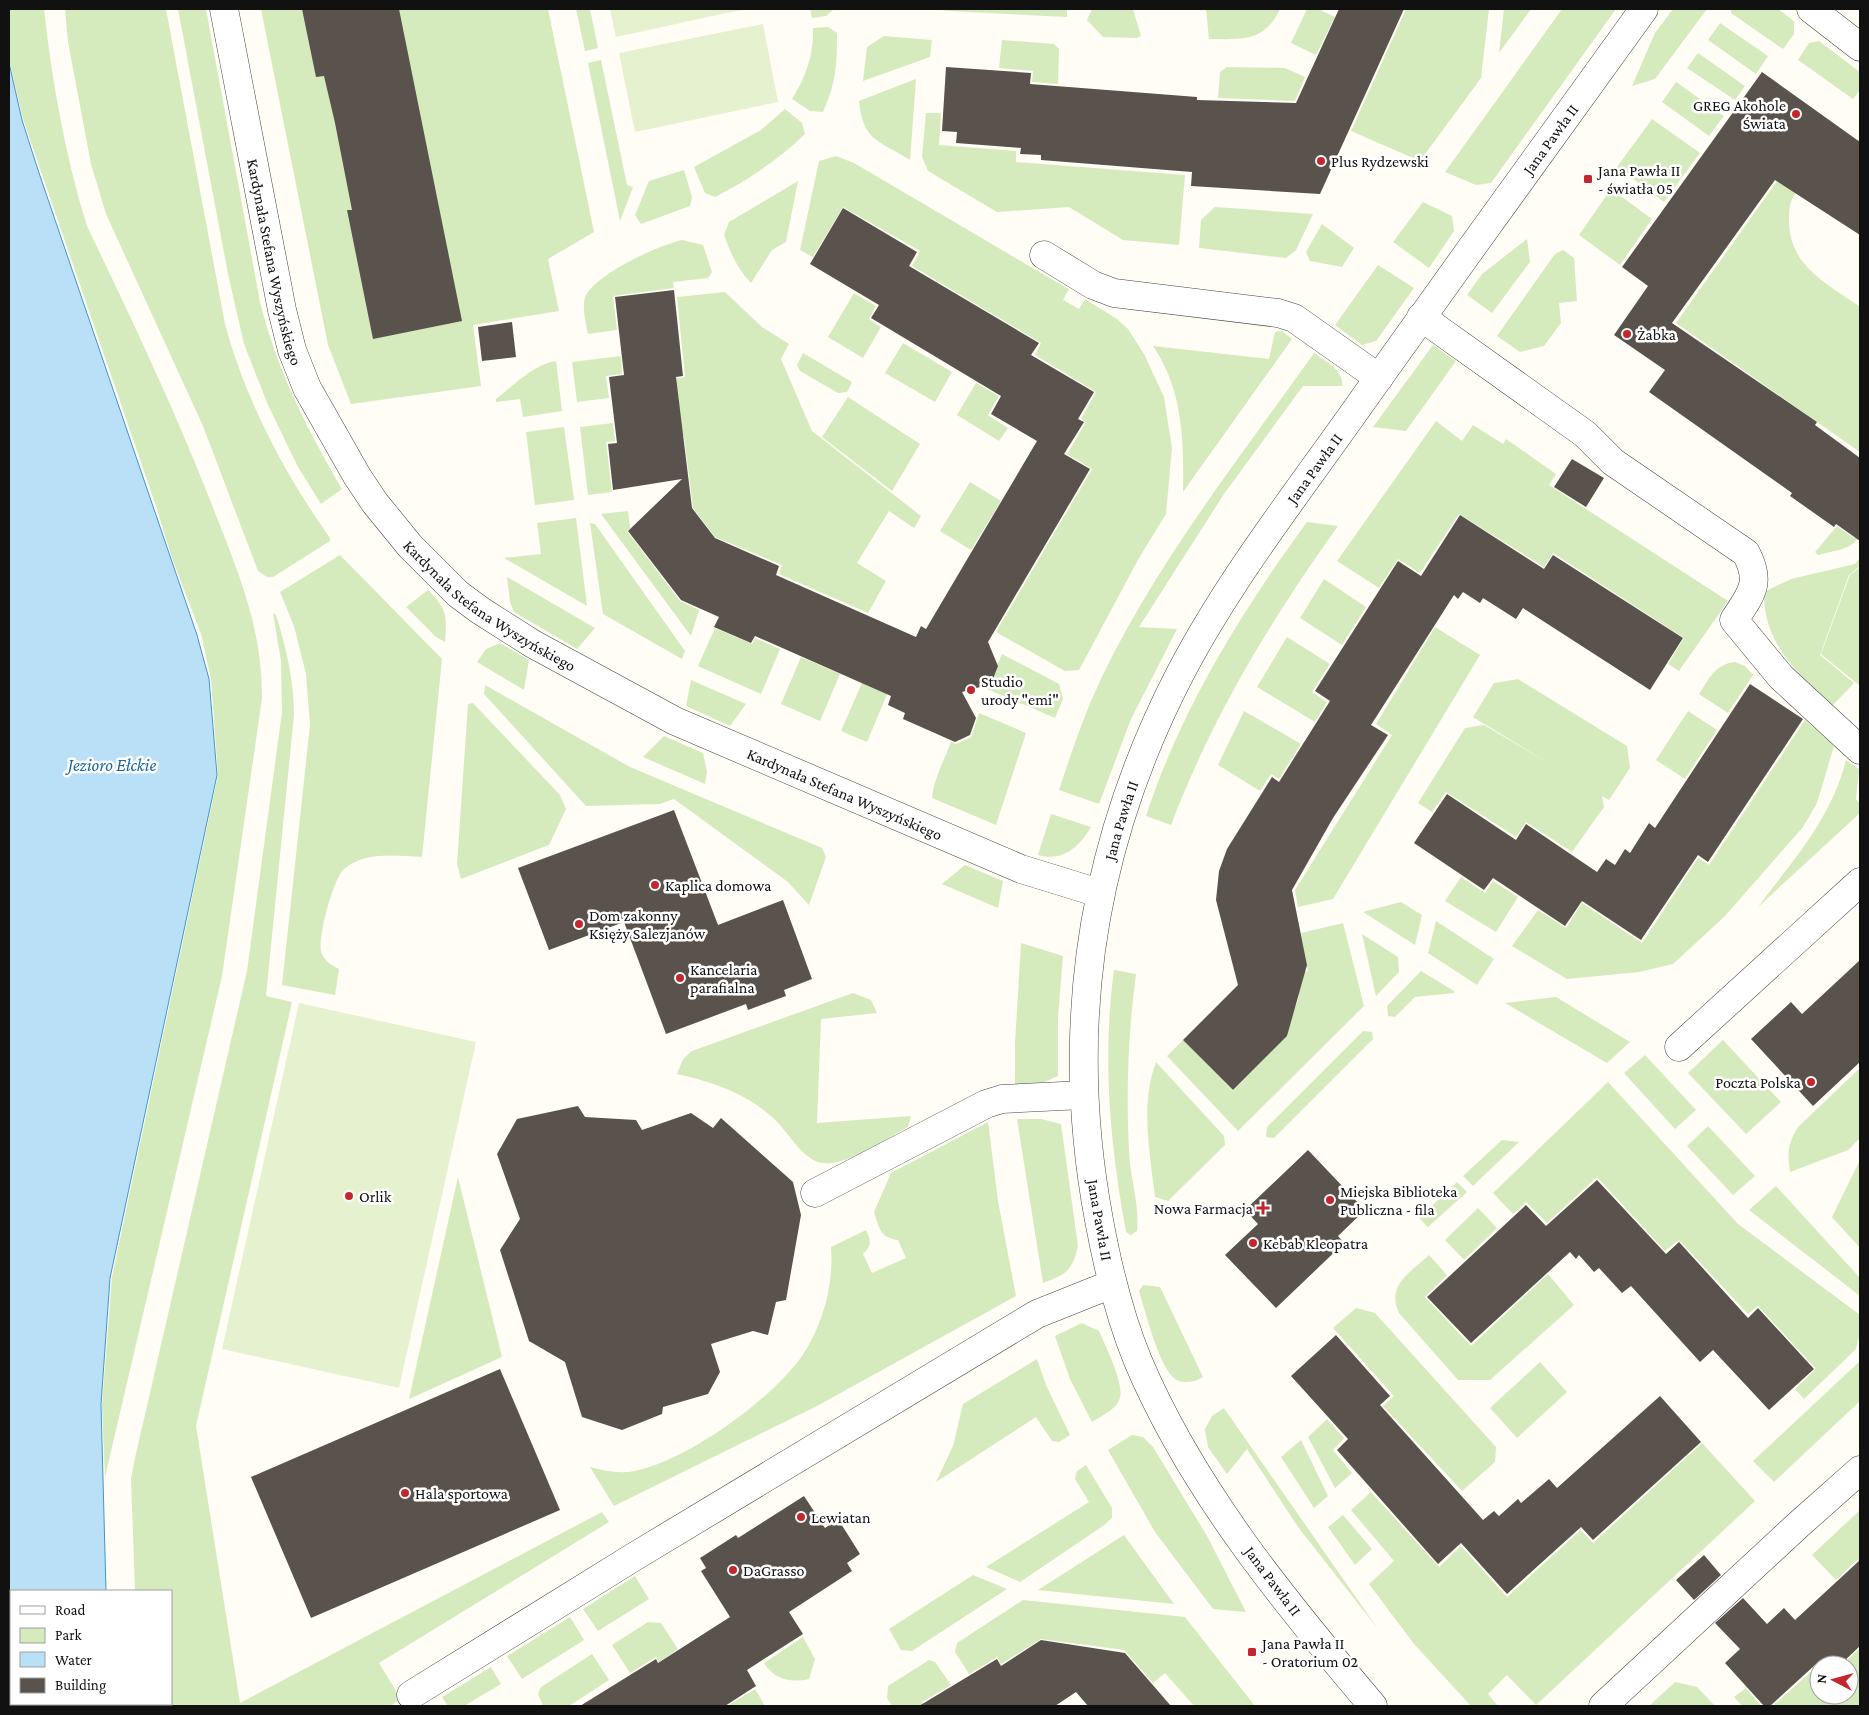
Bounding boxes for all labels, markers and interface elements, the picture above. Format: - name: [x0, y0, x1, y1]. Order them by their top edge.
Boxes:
- place label: GREG Akohole Świata: [1693, 97, 1787, 132]
- street label: Jana Pawła II: [1518, 101, 1581, 180]
- marker: GREG Akohole Świata: [1790, 108, 1802, 120]
- place label: Plus Rydzewski: [1331, 153, 1429, 171]
- marker: Plus Rydzewski: [1315, 155, 1327, 167]
- street label: Kardynała Stefana Wyszyńskiego: [245, 157, 306, 368]
- place label: Jana Pawła II - światła 05: [1596, 162, 1680, 197]
- marker: Jana Pawła II - światła 05: [1582, 173, 1594, 185]
- place label: Żabka: [1637, 326, 1677, 343]
- marker: Żabka: [1621, 328, 1633, 340]
- street label: Jana Pawła II: [1282, 430, 1345, 509]
- street label: Kardynała Stefana Wyszyńskiego: [400, 537, 579, 674]
- place label: Studio urody "emi": [981, 673, 1059, 709]
- marker: Studio urody "emi": [965, 684, 977, 696]
- street label: Kardynała Stefana Wyszyńskiego: [745, 744, 945, 843]
- water label: Jezioro Ełckie: [65, 755, 156, 775]
- street label: Jana Pawła II: [1100, 778, 1141, 864]
- place label: Kaplica domowa: [665, 877, 772, 895]
- marker: Kaplica domowa: [649, 879, 661, 891]
- place label: Dom zakonny Księży Salezjanów: [589, 907, 706, 943]
- marker: Dom zakonny Księży Salezjanów: [573, 918, 585, 930]
- place label: Kancelaria parafialna: [690, 961, 758, 997]
- marker: Kancelaria parafialna: [674, 972, 686, 984]
- place label: Poczta Polska: [1715, 1074, 1802, 1091]
- marker: Poczta Polska: [1805, 1076, 1817, 1088]
- street label: Jana Pawła II: [1083, 1176, 1116, 1262]
- place label: Miejska Biblioteka Publiczna - fila: [1340, 1183, 1458, 1218]
- place label: Orlik: [359, 1188, 392, 1205]
- marker: Orlik: [343, 1190, 355, 1202]
- marker: Miejska Biblioteka Publiczna - fila: [1324, 1194, 1336, 1206]
- place label: Nowa Farmacja: [1154, 1200, 1254, 1218]
- marker: Nowa Farmacja: [1257, 1202, 1269, 1214]
- place label: Kebab Kleopatra: [1263, 1235, 1369, 1253]
- marker: Kebab Kleopatra: [1247, 1237, 1259, 1249]
- place label: Hala sportowa: [415, 1485, 509, 1503]
- marker: Hala sportowa: [399, 1487, 411, 1499]
- place label: Lewiatan: [811, 1509, 871, 1526]
- marker: Lewiatan: [795, 1511, 807, 1523]
- street label: Jana Pawła II: [1239, 1541, 1305, 1620]
- place label: DaGrasso: [743, 1562, 805, 1579]
- marker: DaGrasso: [727, 1564, 739, 1576]
- legend: [10, 1590, 172, 1705]
- text: Road: [55, 1602, 86, 1618]
- text: Park: [55, 1627, 82, 1643]
- place label: Jana Pawła II - Oratorium 02: [1260, 1635, 1359, 1670]
- marker: Jana Pawła II - Oratorium 02: [1246, 1646, 1258, 1658]
- text: Water: [55, 1652, 92, 1668]
- north arrow: [1809, 1655, 1859, 1705]
- text: N: [1813, 1673, 1830, 1684]
- text: Building: [55, 1677, 106, 1694]

